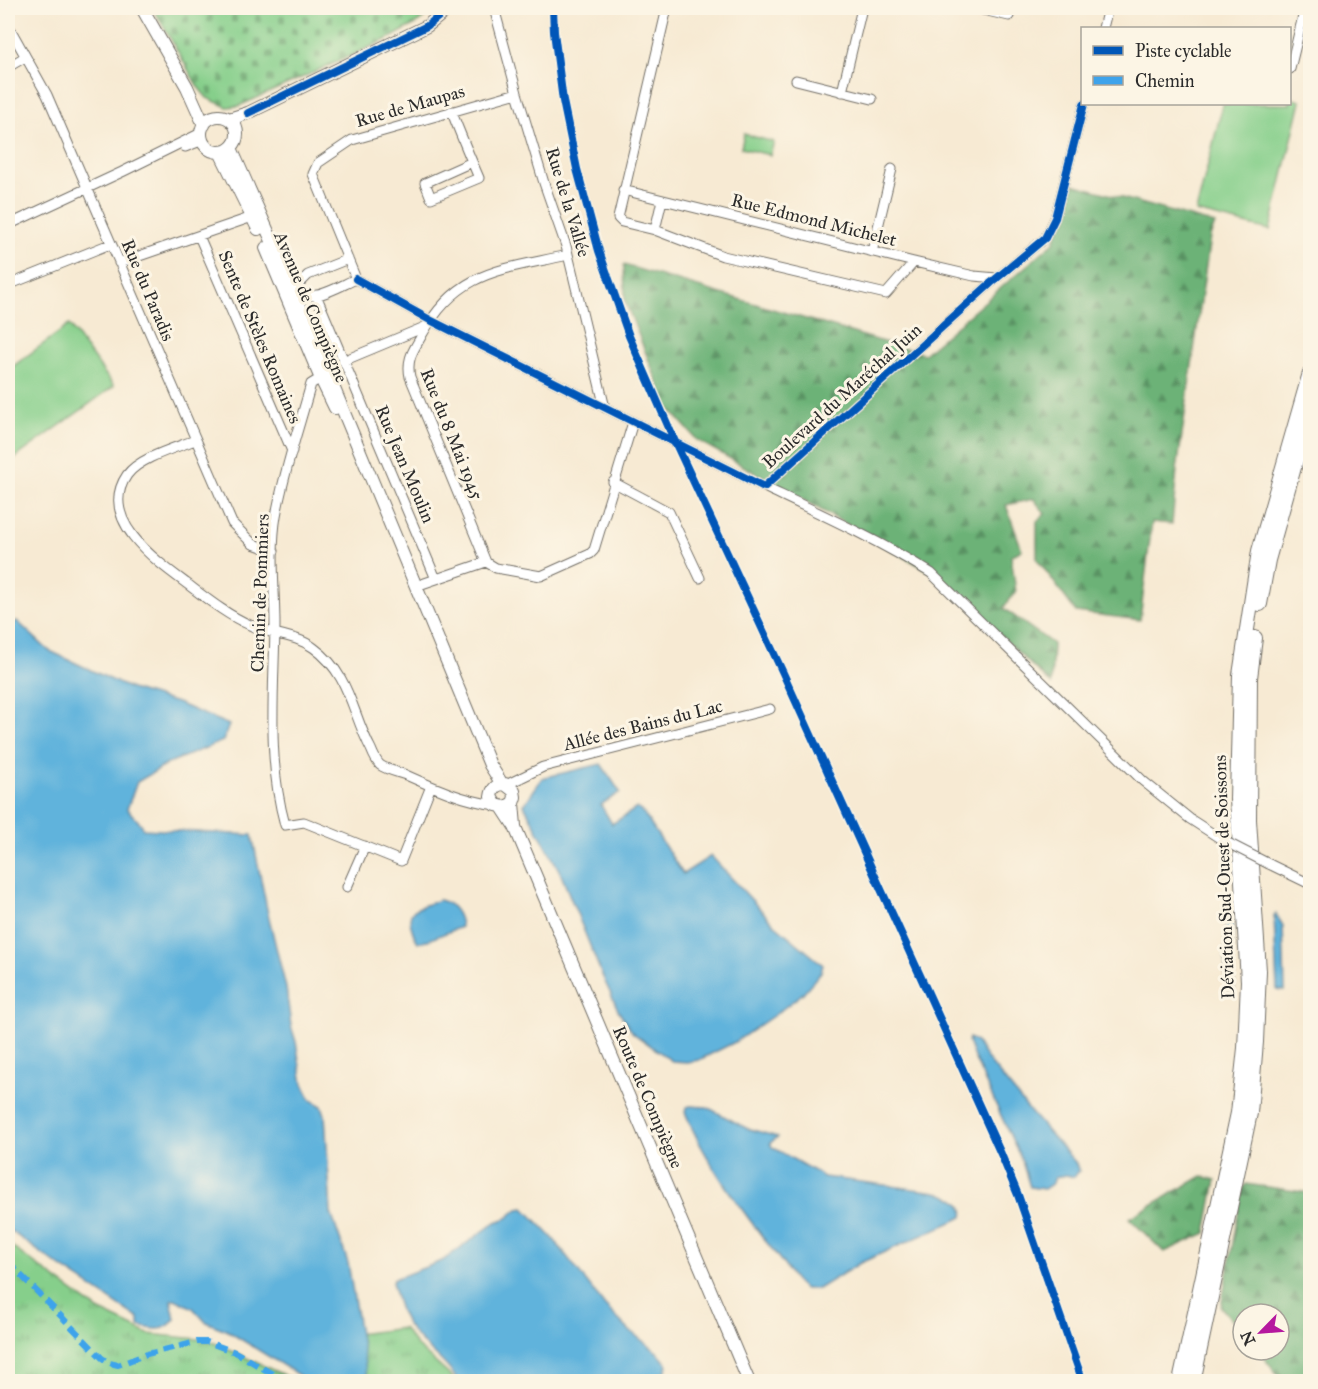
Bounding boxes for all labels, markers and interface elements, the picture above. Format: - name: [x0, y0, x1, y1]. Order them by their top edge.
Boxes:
- legend: [1081, 27, 1291, 105]
- text: Piste cyclable: [1135, 40, 1232, 62]
- text: Chemin: [1135, 70, 1195, 92]
- street label: Rue de Maupas: [353, 80, 467, 132]
- street label: Rue de la Vallée: [541, 144, 595, 260]
- street label: Rue Edmond Michelet: [729, 189, 899, 251]
- street label: Avenue de Compiègne: [268, 227, 353, 386]
- street label: Rue du Paradis: [117, 236, 179, 344]
- street label: Sente de Stèles Romaines: [214, 247, 306, 427]
- street label: Boulevard du Maréchal Juin: [758, 319, 927, 474]
- street label: Rue du 8 Mai 1945: [416, 365, 489, 503]
- street label: Rue Jean Moulin: [369, 402, 440, 527]
- street label: Chemin de Pommiers: [246, 513, 274, 673]
- street label: Allée des Bains du Lac: [560, 694, 725, 756]
- street label: Déviation Sud-Ouest de Soissons: [1209, 754, 1239, 1000]
- street label: Route de Compiègne: [607, 1022, 688, 1172]
- north arrow: [1231, 1302, 1291, 1362]
- text: N: [1236, 1328, 1259, 1348]

